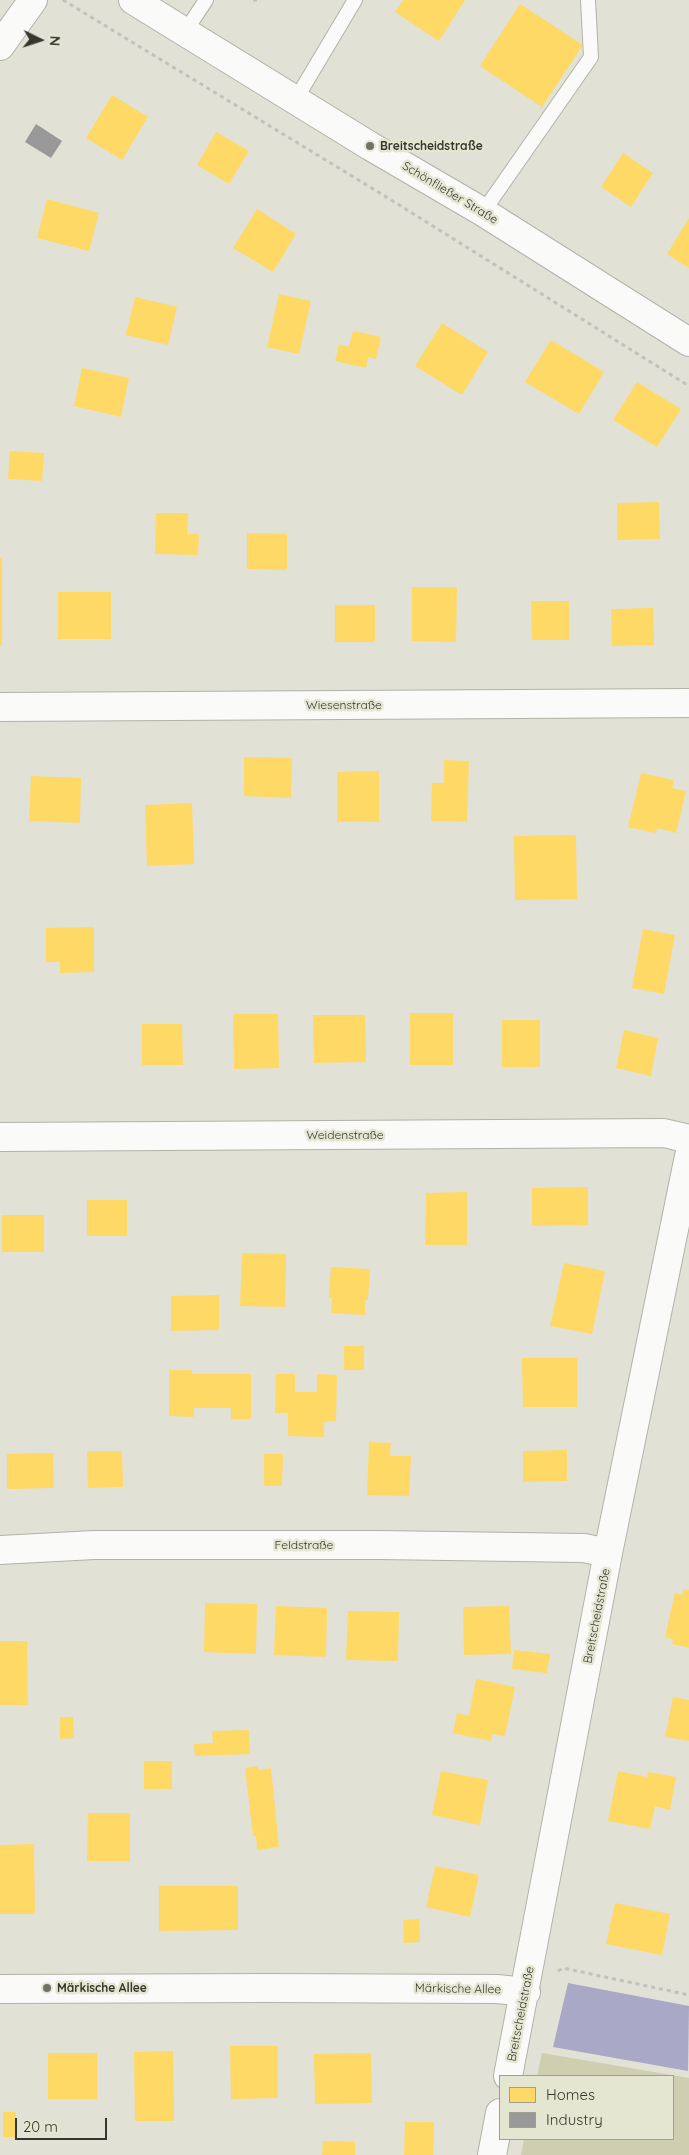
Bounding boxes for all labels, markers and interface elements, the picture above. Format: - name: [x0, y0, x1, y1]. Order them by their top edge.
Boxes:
- north arrow: [15, 15, 65, 65]
- text: N: [46, 35, 64, 47]
- place label: Breitscheidstraße: [380, 139, 483, 153]
- marker: Breitscheidstraße: [364, 140, 376, 152]
- street label: Schönfließer Straße: [400, 159, 500, 227]
- street label: Wiesenstraße: [306, 698, 382, 712]
- street label: Weidenstraße: [306, 1128, 384, 1142]
- street label: Feldstraße: [275, 1538, 333, 1552]
- street label: Breitscheidstraße: [581, 1567, 613, 1665]
- street label: Breitscheidstraße: [505, 1965, 537, 2063]
- place label: Märkische Allee: [57, 1981, 147, 1995]
- street label: Märkische Allee: [415, 1981, 501, 1997]
- marker: Märkische Allee: [41, 1982, 53, 1994]
- legend: [499, 2075, 674, 2140]
- text: Homes: [546, 2085, 595, 2104]
- scale bar: [18, 2108, 110, 2140]
- text: Industry: [546, 2110, 603, 2129]
- text: 20 m: [23, 2117, 58, 2136]

